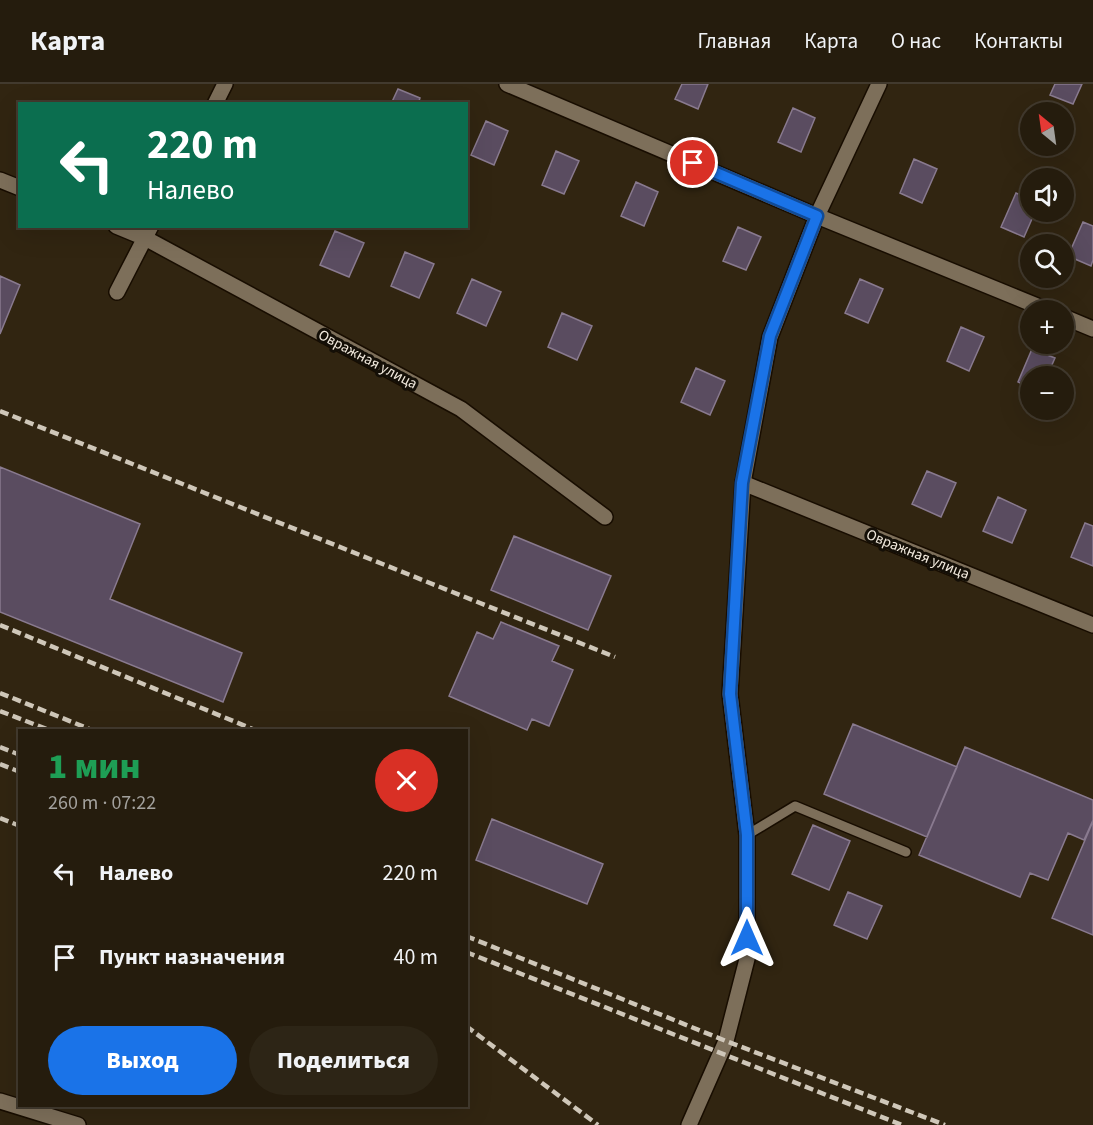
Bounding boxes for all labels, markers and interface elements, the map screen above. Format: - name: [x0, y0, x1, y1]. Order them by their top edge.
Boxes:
- text: Карта: [30, 21, 105, 61]
- text: Главная: [698, 26, 771, 56]
- text: Карта: [804, 26, 858, 56]
- text: О нас: [891, 26, 941, 56]
- text: Контакты: [974, 26, 1063, 56]
- north arrow: [1020, 102, 1074, 156]
- map controls: [1020, 102, 1074, 420]
- text: 220 m: [147, 115, 258, 175]
- icon: left: [48, 126, 126, 204]
- pin: [667, 137, 718, 188]
- icon: arrive: [676, 146, 709, 179]
- button: sound: [1020, 168, 1074, 222]
- text: Налево: [147, 171, 234, 210]
- button: search: [1020, 234, 1074, 288]
- button: +: [1020, 300, 1074, 354]
- street label: Овражная улица: [314, 324, 421, 394]
- button: −: [1020, 366, 1074, 420]
- street label: Овражная улица: [863, 524, 973, 585]
- text: 1 мин: [48, 741, 141, 792]
- button: close: [375, 749, 438, 812]
- text: 260 m · 07:22: [48, 789, 156, 817]
- icon: left: [48, 857, 81, 890]
- text: Налево: [99, 857, 173, 889]
- text: 220 m: [383, 857, 438, 889]
- position arrow: [715, 906, 779, 970]
- icon: arrive: [48, 941, 81, 974]
- text: Пункт назначения: [99, 941, 285, 973]
- text: 40 m: [393, 941, 438, 973]
- button: Выход: [48, 1026, 237, 1095]
- button: Поделиться: [249, 1026, 438, 1095]

